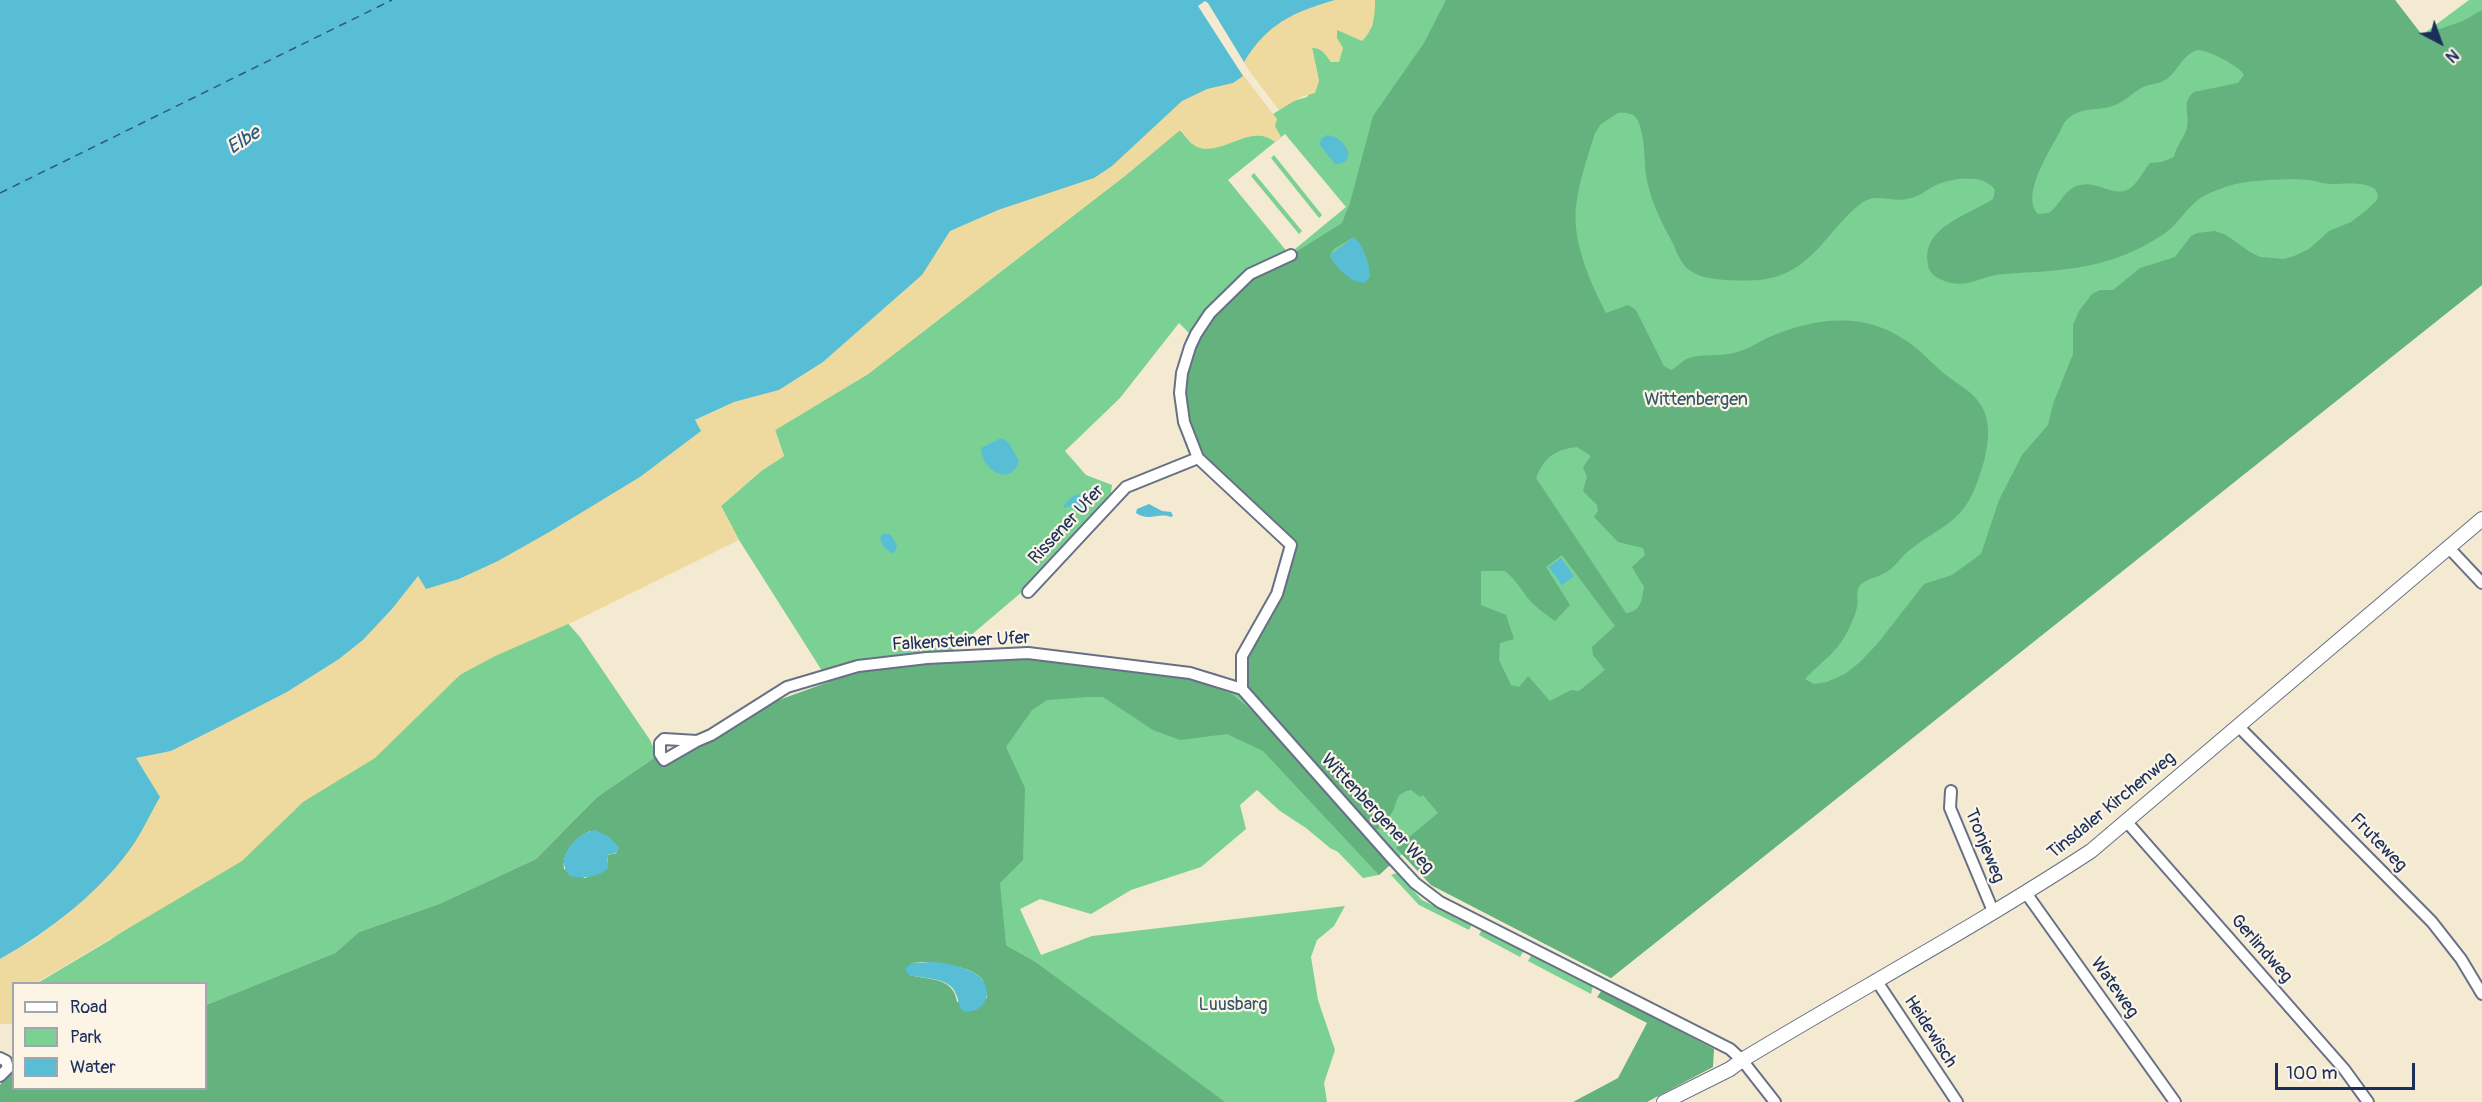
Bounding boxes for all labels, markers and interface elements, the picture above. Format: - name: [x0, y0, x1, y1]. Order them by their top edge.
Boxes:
- north arrow: [2410, 12, 2470, 72]
- text: N: [2441, 44, 2462, 67]
- water label: Elbe: [223, 122, 265, 160]
- park label: Wittenbergen: [1644, 389, 1748, 411]
- street label: Rissener Ufer: [1025, 481, 1109, 569]
- street label: Falkensteiner Ufer: [891, 628, 1031, 656]
- street label: Tinsdaler Kirchenweg: [2044, 748, 2180, 864]
- street label: Wittenbergener Weg: [1316, 750, 1438, 878]
- street label: Tronjeweg: [1959, 806, 2009, 886]
- street label: Fruteweg: [2345, 809, 2411, 877]
- street label: Gerlindweg: [2225, 910, 2297, 988]
- street label: Wateweg: [2085, 953, 2143, 1023]
- legend: [12, 982, 207, 1090]
- street label: Heidewisch: [1899, 992, 1961, 1072]
- park label: Luusbarg: [1199, 994, 1267, 1016]
- text: Road: [70, 996, 107, 1019]
- text: Park: [70, 1026, 102, 1049]
- scale bar: [2278, 1051, 2418, 1089]
- text: Water: [70, 1056, 116, 1079]
- text: 100 m: [2286, 1062, 2338, 1085]

